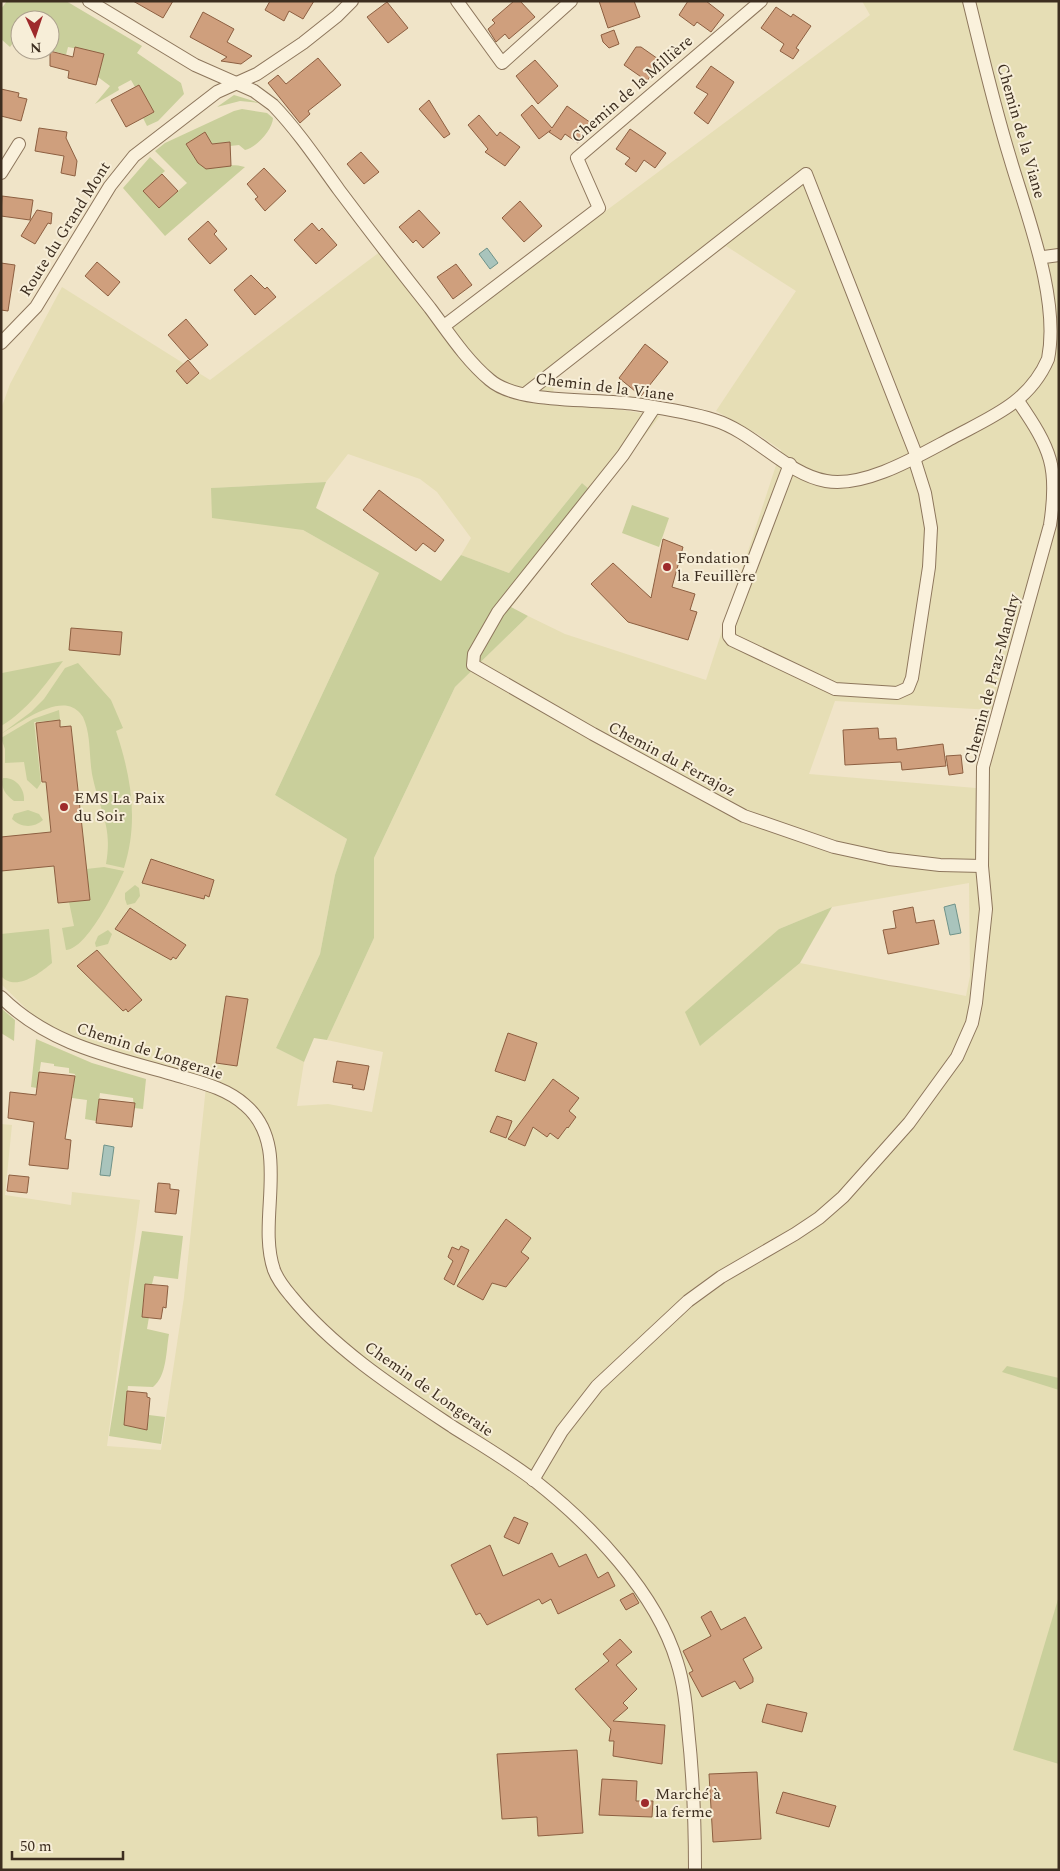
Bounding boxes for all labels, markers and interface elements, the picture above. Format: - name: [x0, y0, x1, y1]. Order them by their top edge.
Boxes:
- north arrow: [10, 10, 60, 60]
- street label: Chemin de la Millière: [566, 29, 698, 149]
- text: N: [29, 37, 42, 58]
- street label: Chemin de la Viane: [990, 61, 1052, 201]
- street label: Route du Grand Mont: [14, 156, 117, 301]
- street label: Chemin de la Viane: [534, 367, 676, 407]
- place label: Fondation la Feuillère: [677, 546, 756, 588]
- marker: Fondation la Feuillère: [661, 561, 673, 573]
- street label: Chemin de Praz-Mandry: [958, 590, 1027, 767]
- street label: Chemin du Ferrajoz: [604, 715, 740, 803]
- place label: EMS La Paix du Soir: [74, 786, 165, 828]
- marker: EMS La Paix du Soir: [58, 801, 70, 813]
- street label: Chemin de Longeraie: [74, 1016, 226, 1086]
- street label: Chemin de Longeraie: [360, 1335, 498, 1443]
- place label: Marché à la ferme: [655, 1782, 721, 1824]
- marker: Marché à la ferme: [639, 1797, 651, 1809]
- scale bar: [12, 1828, 124, 1860]
- text: 50 m: [20, 1835, 52, 1858]

